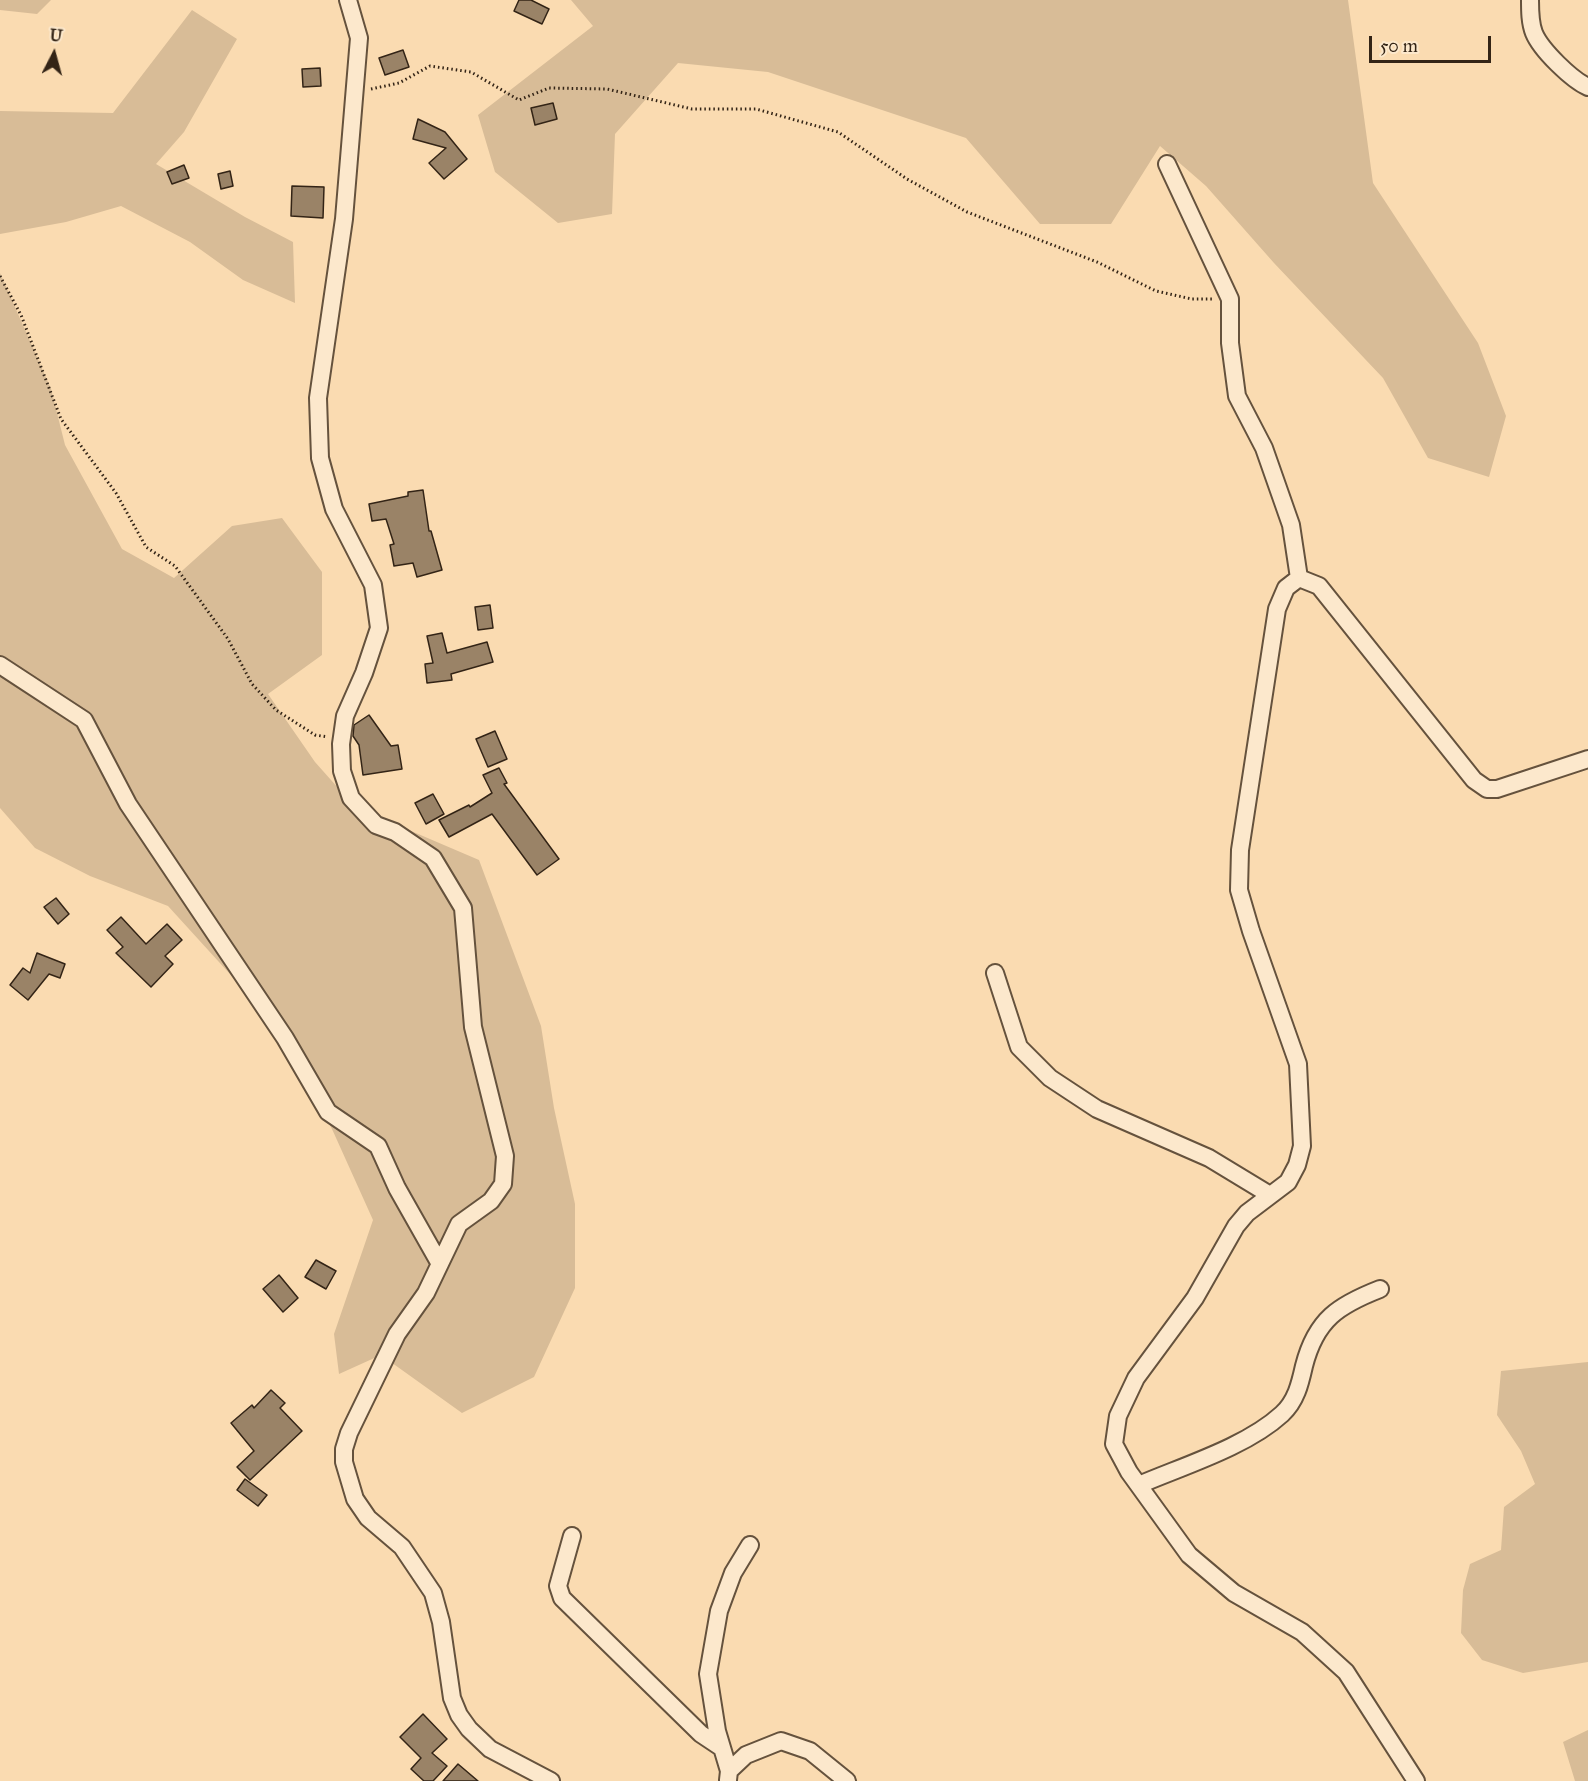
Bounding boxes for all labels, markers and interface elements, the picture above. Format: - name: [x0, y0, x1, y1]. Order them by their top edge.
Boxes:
- north arrow: [24, 24, 84, 84]
- scale bar: [1372, 24, 1494, 62]
- text: U: [49, 25, 63, 46]
- text: 50 m: [1380, 35, 1418, 57]

